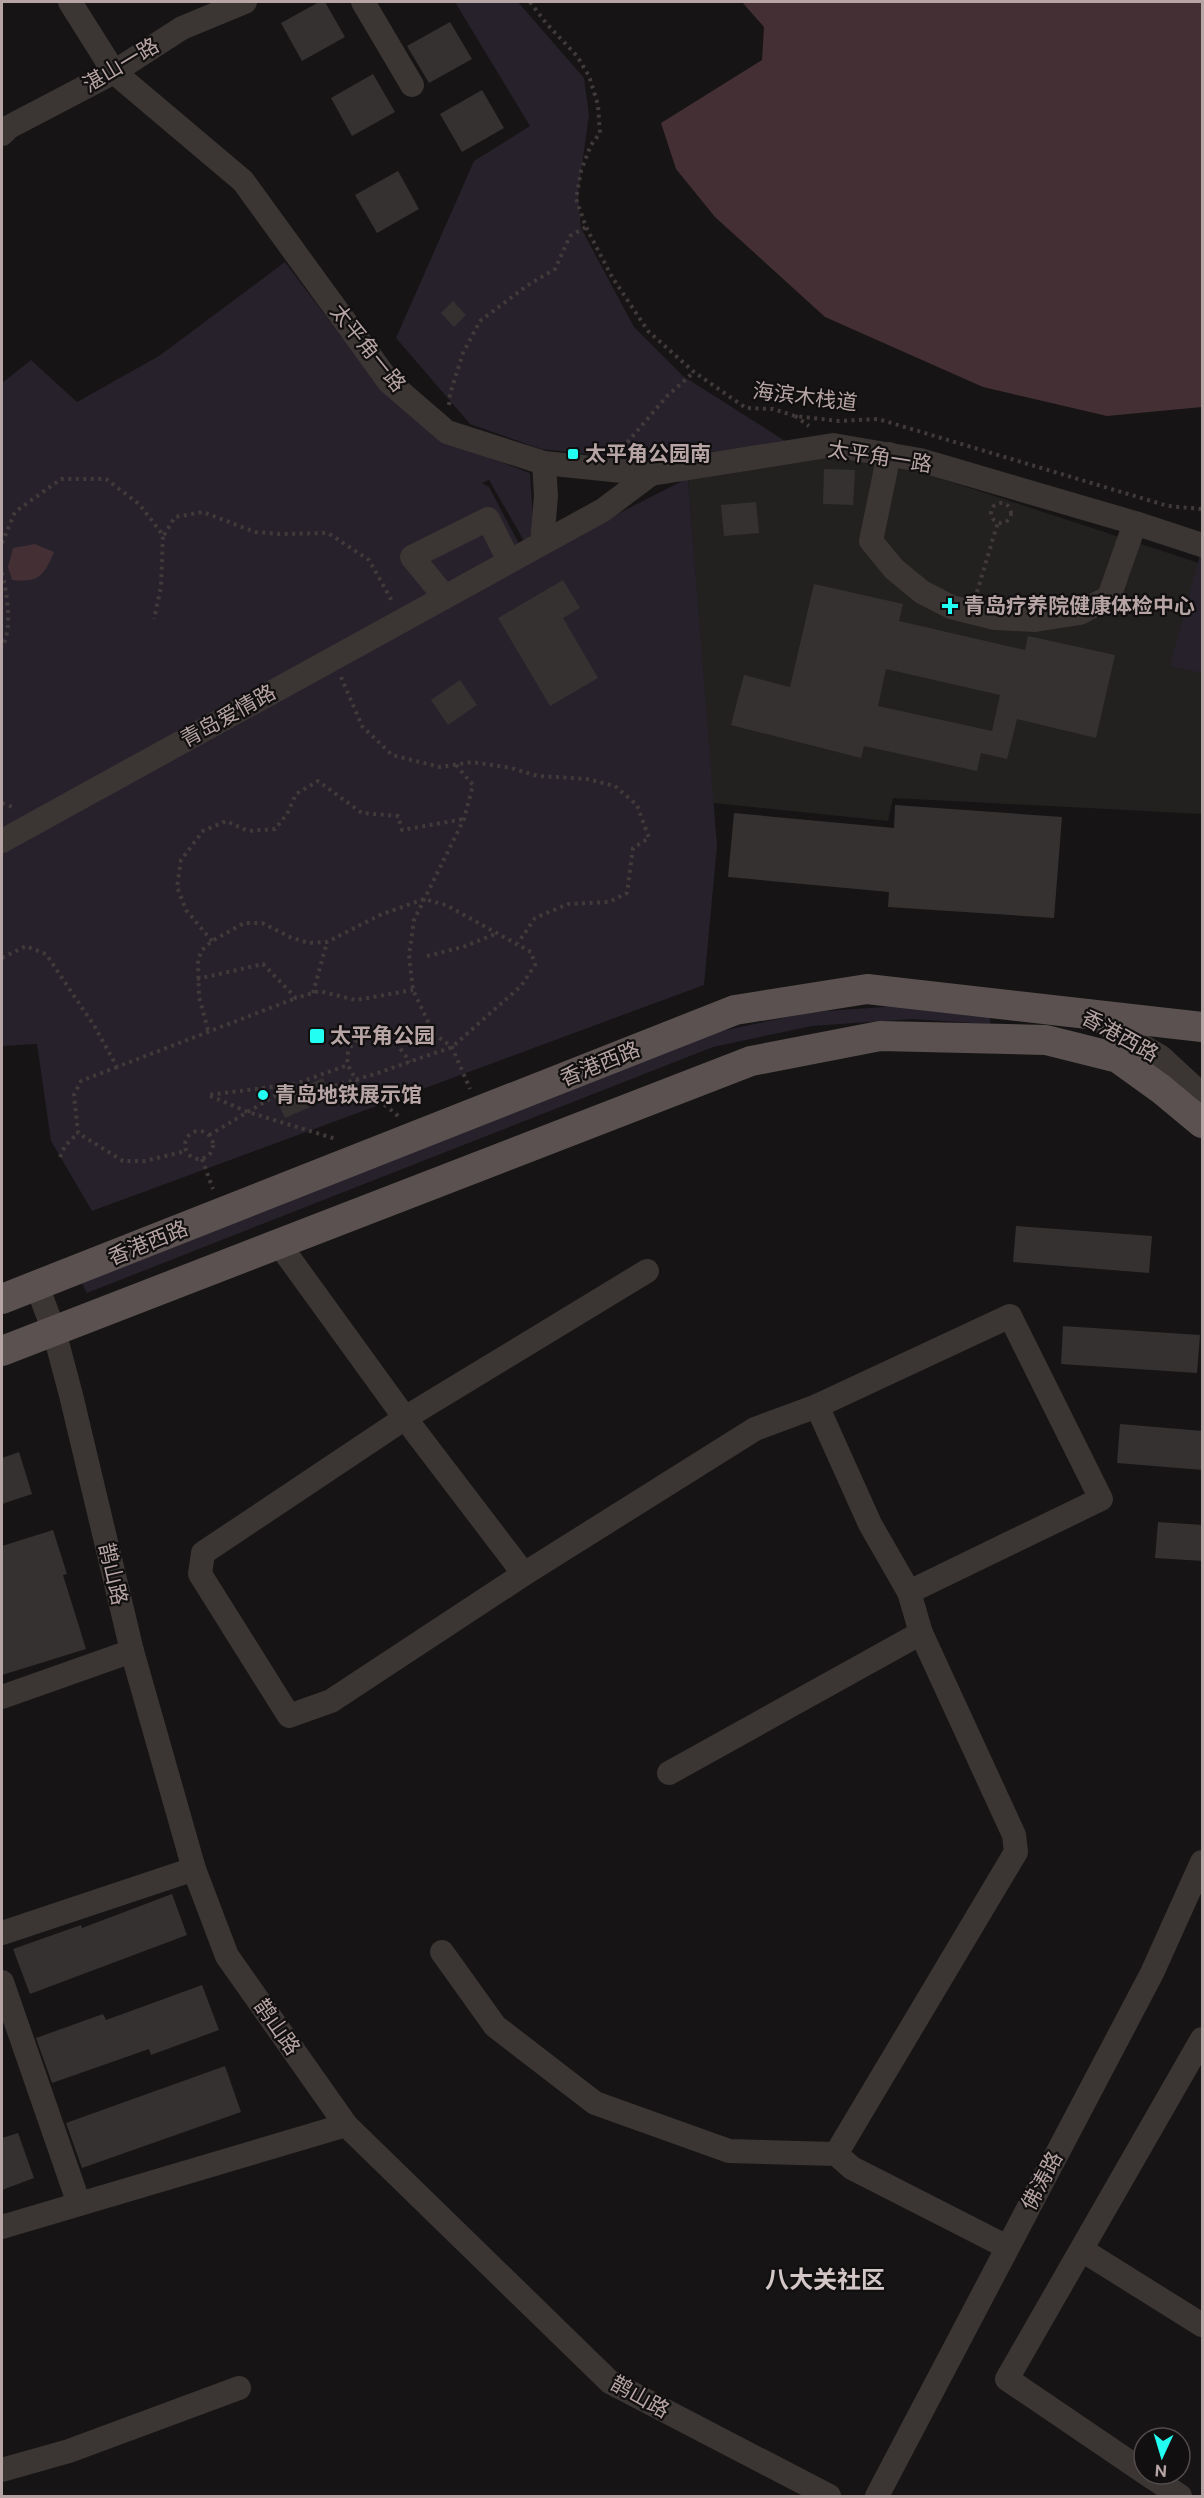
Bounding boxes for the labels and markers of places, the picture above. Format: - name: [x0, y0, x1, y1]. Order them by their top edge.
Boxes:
- place label: 太平角公园南: [585, 441, 711, 466]
- marker: 太平角公园南: [566, 447, 580, 461]
- place label: 青岛疗养院健康体检中心: [964, 593, 1195, 618]
- marker: 青岛疗养院健康体检中心: [941, 597, 959, 615]
- place label: 太平角公园: [330, 1023, 435, 1048]
- marker: 太平角公园: [308, 1027, 326, 1045]
- place label: 青岛地铁展示馆: [275, 1082, 422, 1107]
- marker: 青岛地铁展示馆: [256, 1088, 270, 1102]

